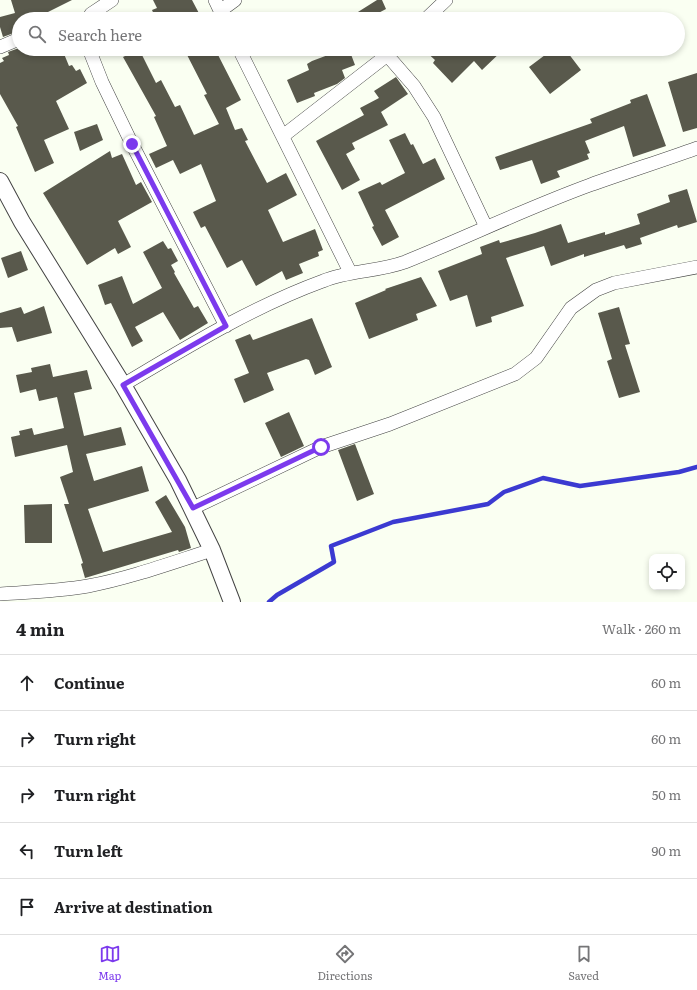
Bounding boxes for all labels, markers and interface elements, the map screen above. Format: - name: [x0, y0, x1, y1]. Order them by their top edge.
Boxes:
- search box: [12, 12, 685, 56]
- icon: search: [26, 23, 48, 45]
- text: Search here: [58, 23, 142, 46]
- route end: [123, 135, 141, 153]
- route start: [312, 438, 330, 456]
- map controls: [649, 554, 685, 590]
- button: locate: [649, 554, 685, 590]
- text: 4 min: [16, 616, 65, 641]
- text: Walk · 260 m: [602, 619, 681, 638]
- text: Continue: [54, 671, 124, 694]
- icon: ahead: [16, 672, 38, 694]
- text: 60 m: [651, 673, 681, 692]
- text: Turn right: [54, 727, 136, 750]
- icon: right: [16, 728, 38, 750]
- text: 60 m: [651, 729, 681, 748]
- text: Turn right: [54, 783, 136, 806]
- icon: right: [16, 784, 38, 806]
- text: 50 m: [652, 785, 681, 804]
- text: Turn left: [54, 839, 123, 862]
- icon: left: [16, 840, 38, 862]
- text: 90 m: [651, 841, 681, 860]
- text: Arrive at destination: [54, 895, 213, 918]
- icon: arrive: [16, 896, 38, 918]
- tab: Map: [98, 943, 121, 983]
- tab: Directions: [317, 943, 372, 983]
- tab: Saved: [568, 943, 599, 983]

